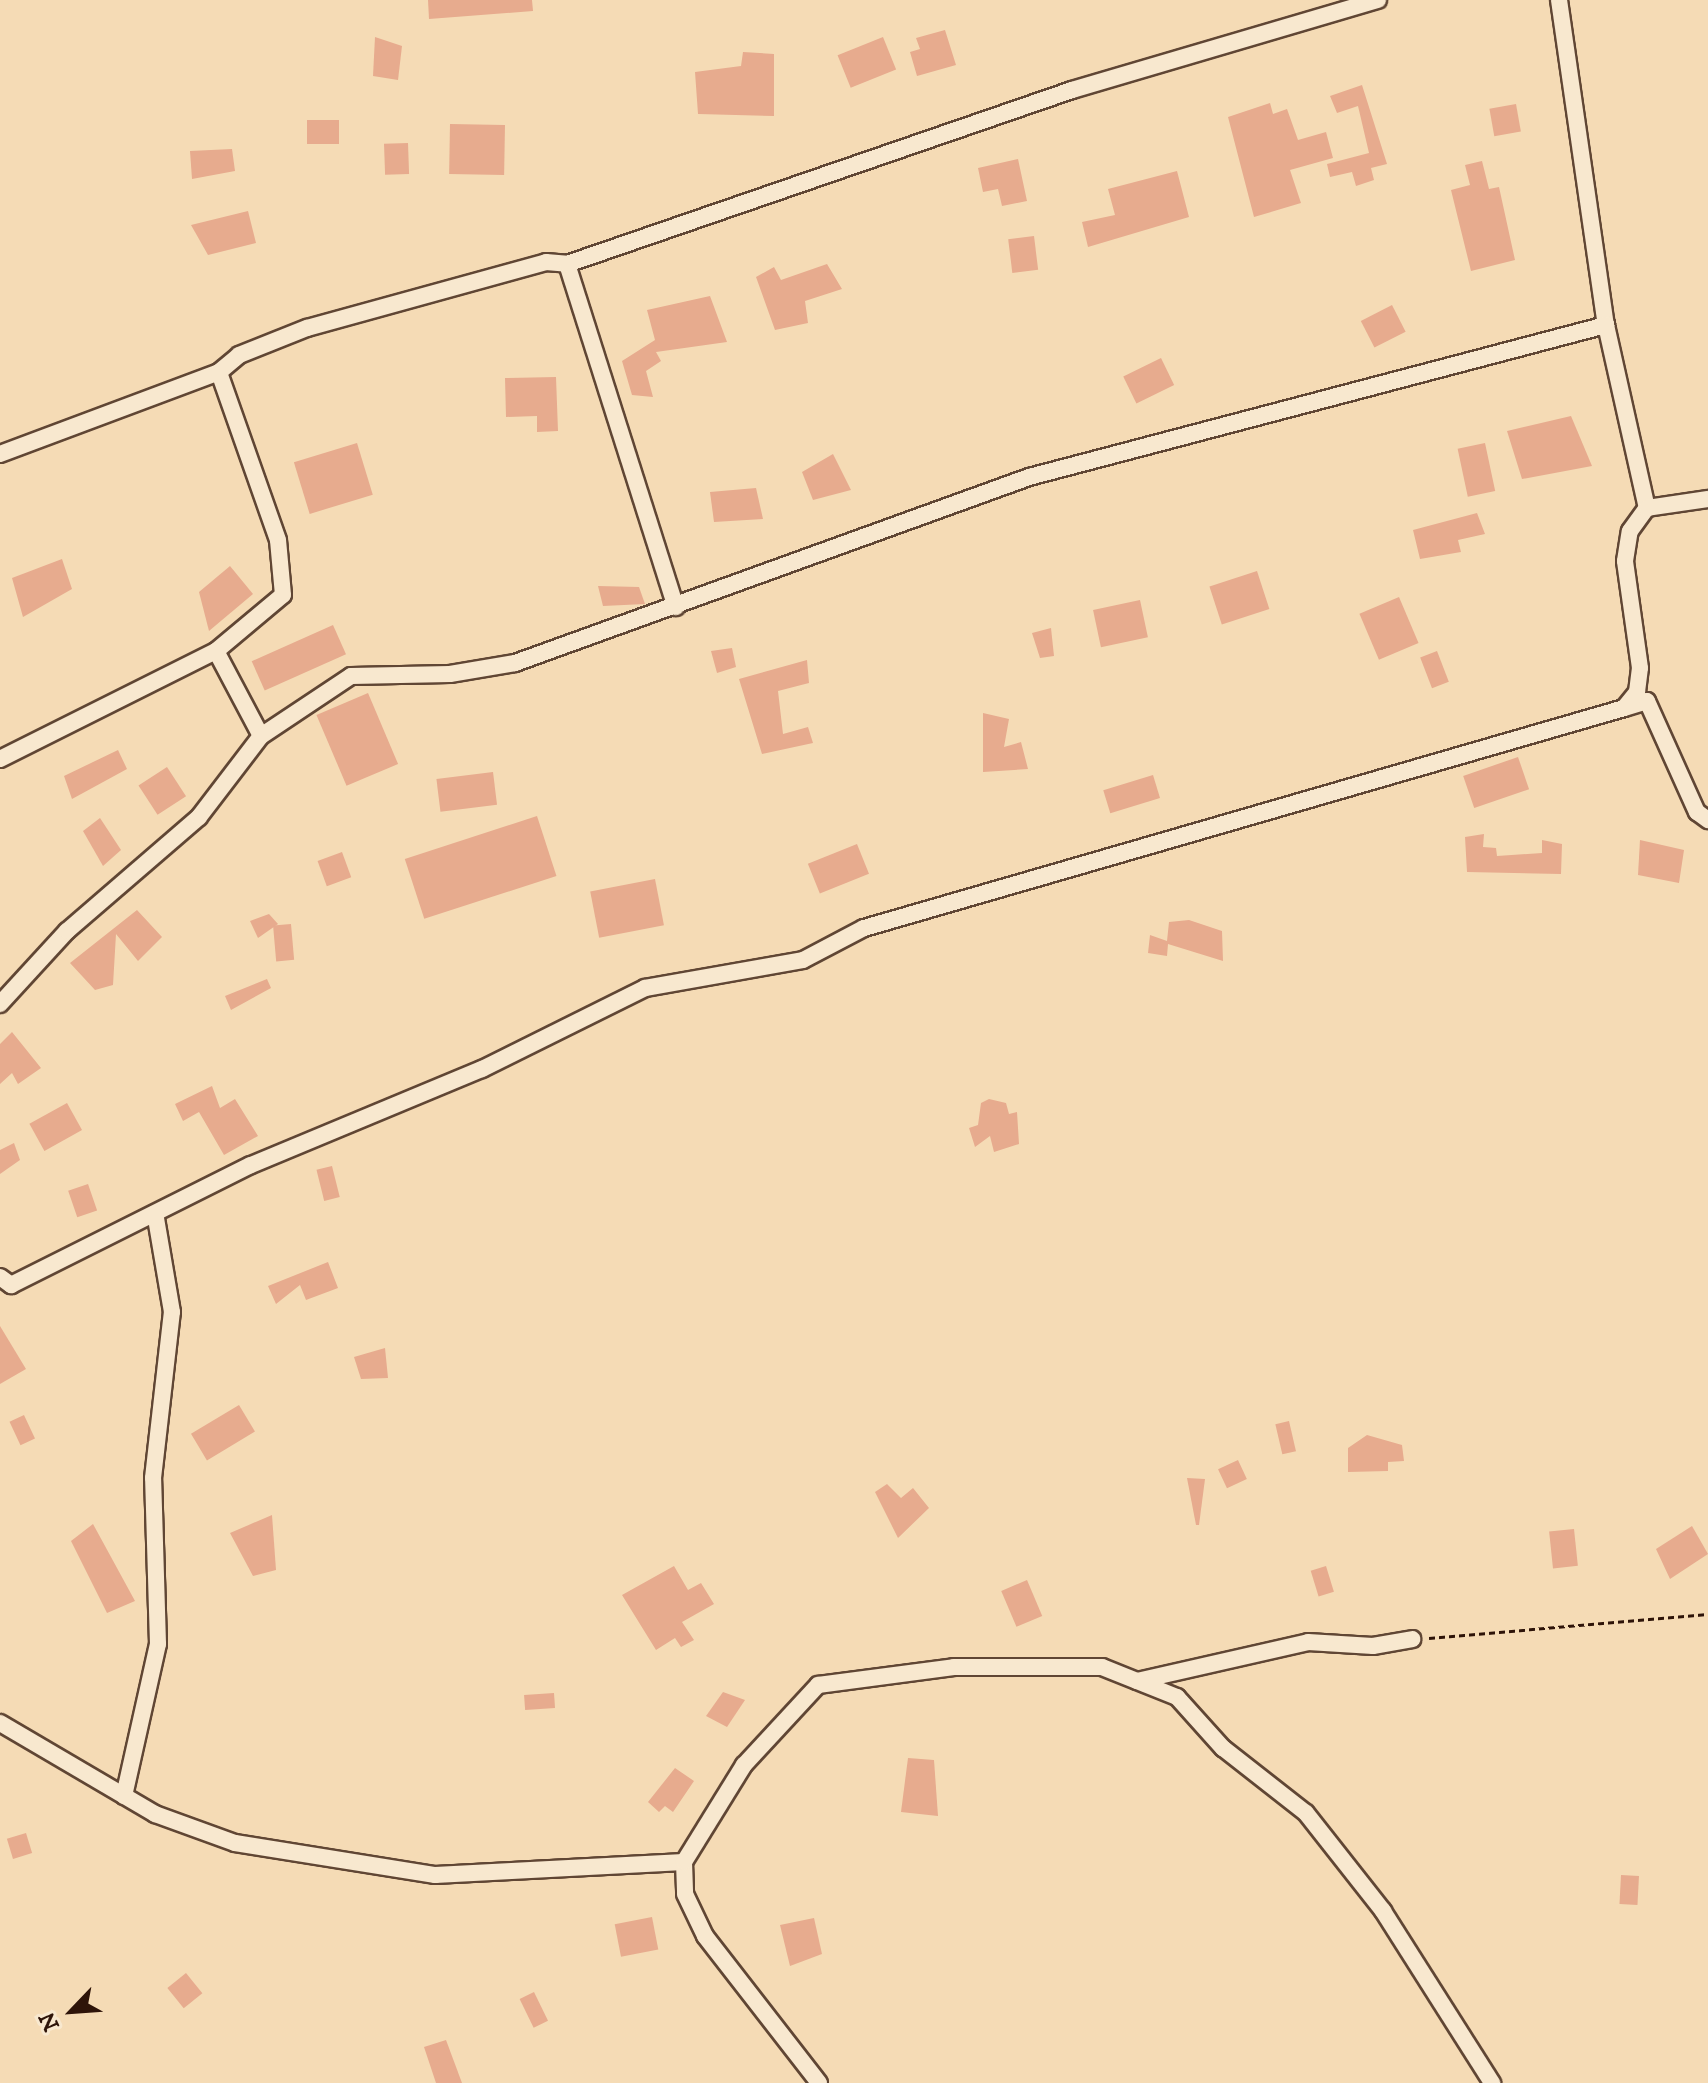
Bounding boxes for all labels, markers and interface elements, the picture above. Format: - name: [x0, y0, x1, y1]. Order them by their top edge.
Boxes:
- north arrow: [32, 1971, 112, 2051]
- text: N: [34, 2007, 66, 2035]

